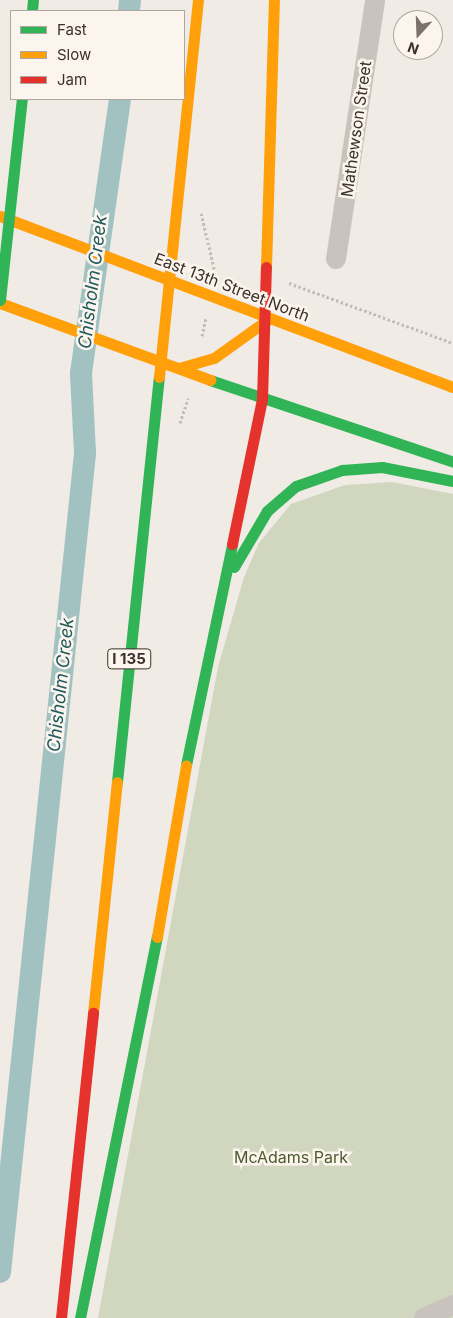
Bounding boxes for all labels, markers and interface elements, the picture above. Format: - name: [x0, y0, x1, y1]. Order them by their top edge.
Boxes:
- legend: [10, 10, 185, 100]
- north arrow: [393, 10, 443, 60]
- text: Fast: [57, 20, 87, 39]
- text: N: [405, 39, 421, 58]
- text: Slow: [57, 45, 91, 64]
- street label: Mathewson Street: [337, 60, 375, 198]
- text: Jam: [57, 70, 87, 89]
- water label: Chisholm Creek: [74, 214, 112, 350]
- street label: East 13th Street North: [152, 249, 312, 325]
- water label: Chisholm Creek: [43, 617, 79, 753]
- road number: I 135: [106, 646, 152, 672]
- park label: McAdams Park: [234, 1147, 348, 1167]

